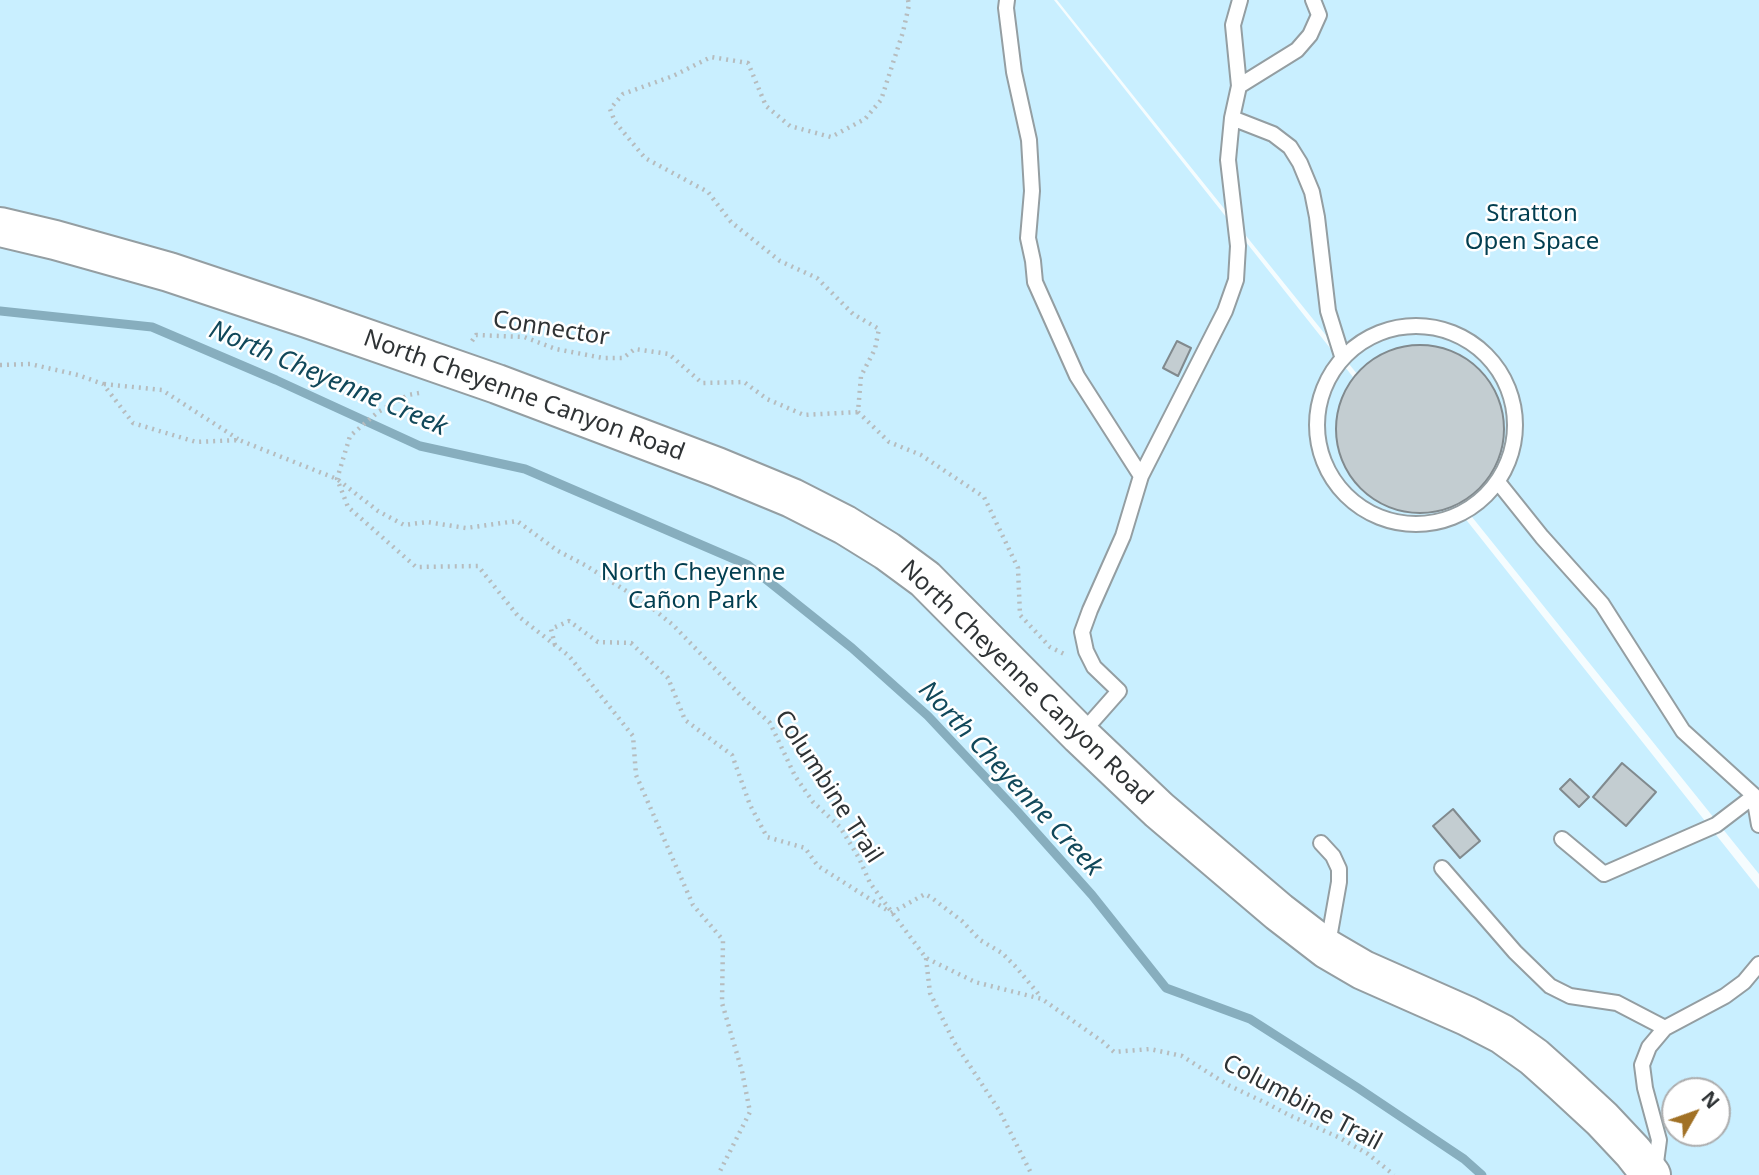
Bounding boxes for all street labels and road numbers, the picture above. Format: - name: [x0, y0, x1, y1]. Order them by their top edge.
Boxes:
- street label: Connector: [491, 306, 611, 352]
- street label: North Cheyenne Canyon Road: [359, 324, 689, 468]
- street label: North Cheyenne Canyon Road: [894, 555, 1158, 811]
- street label: Columbine Trail: [768, 705, 888, 869]
- street label: Columbine Trail: [1217, 1049, 1387, 1157]

